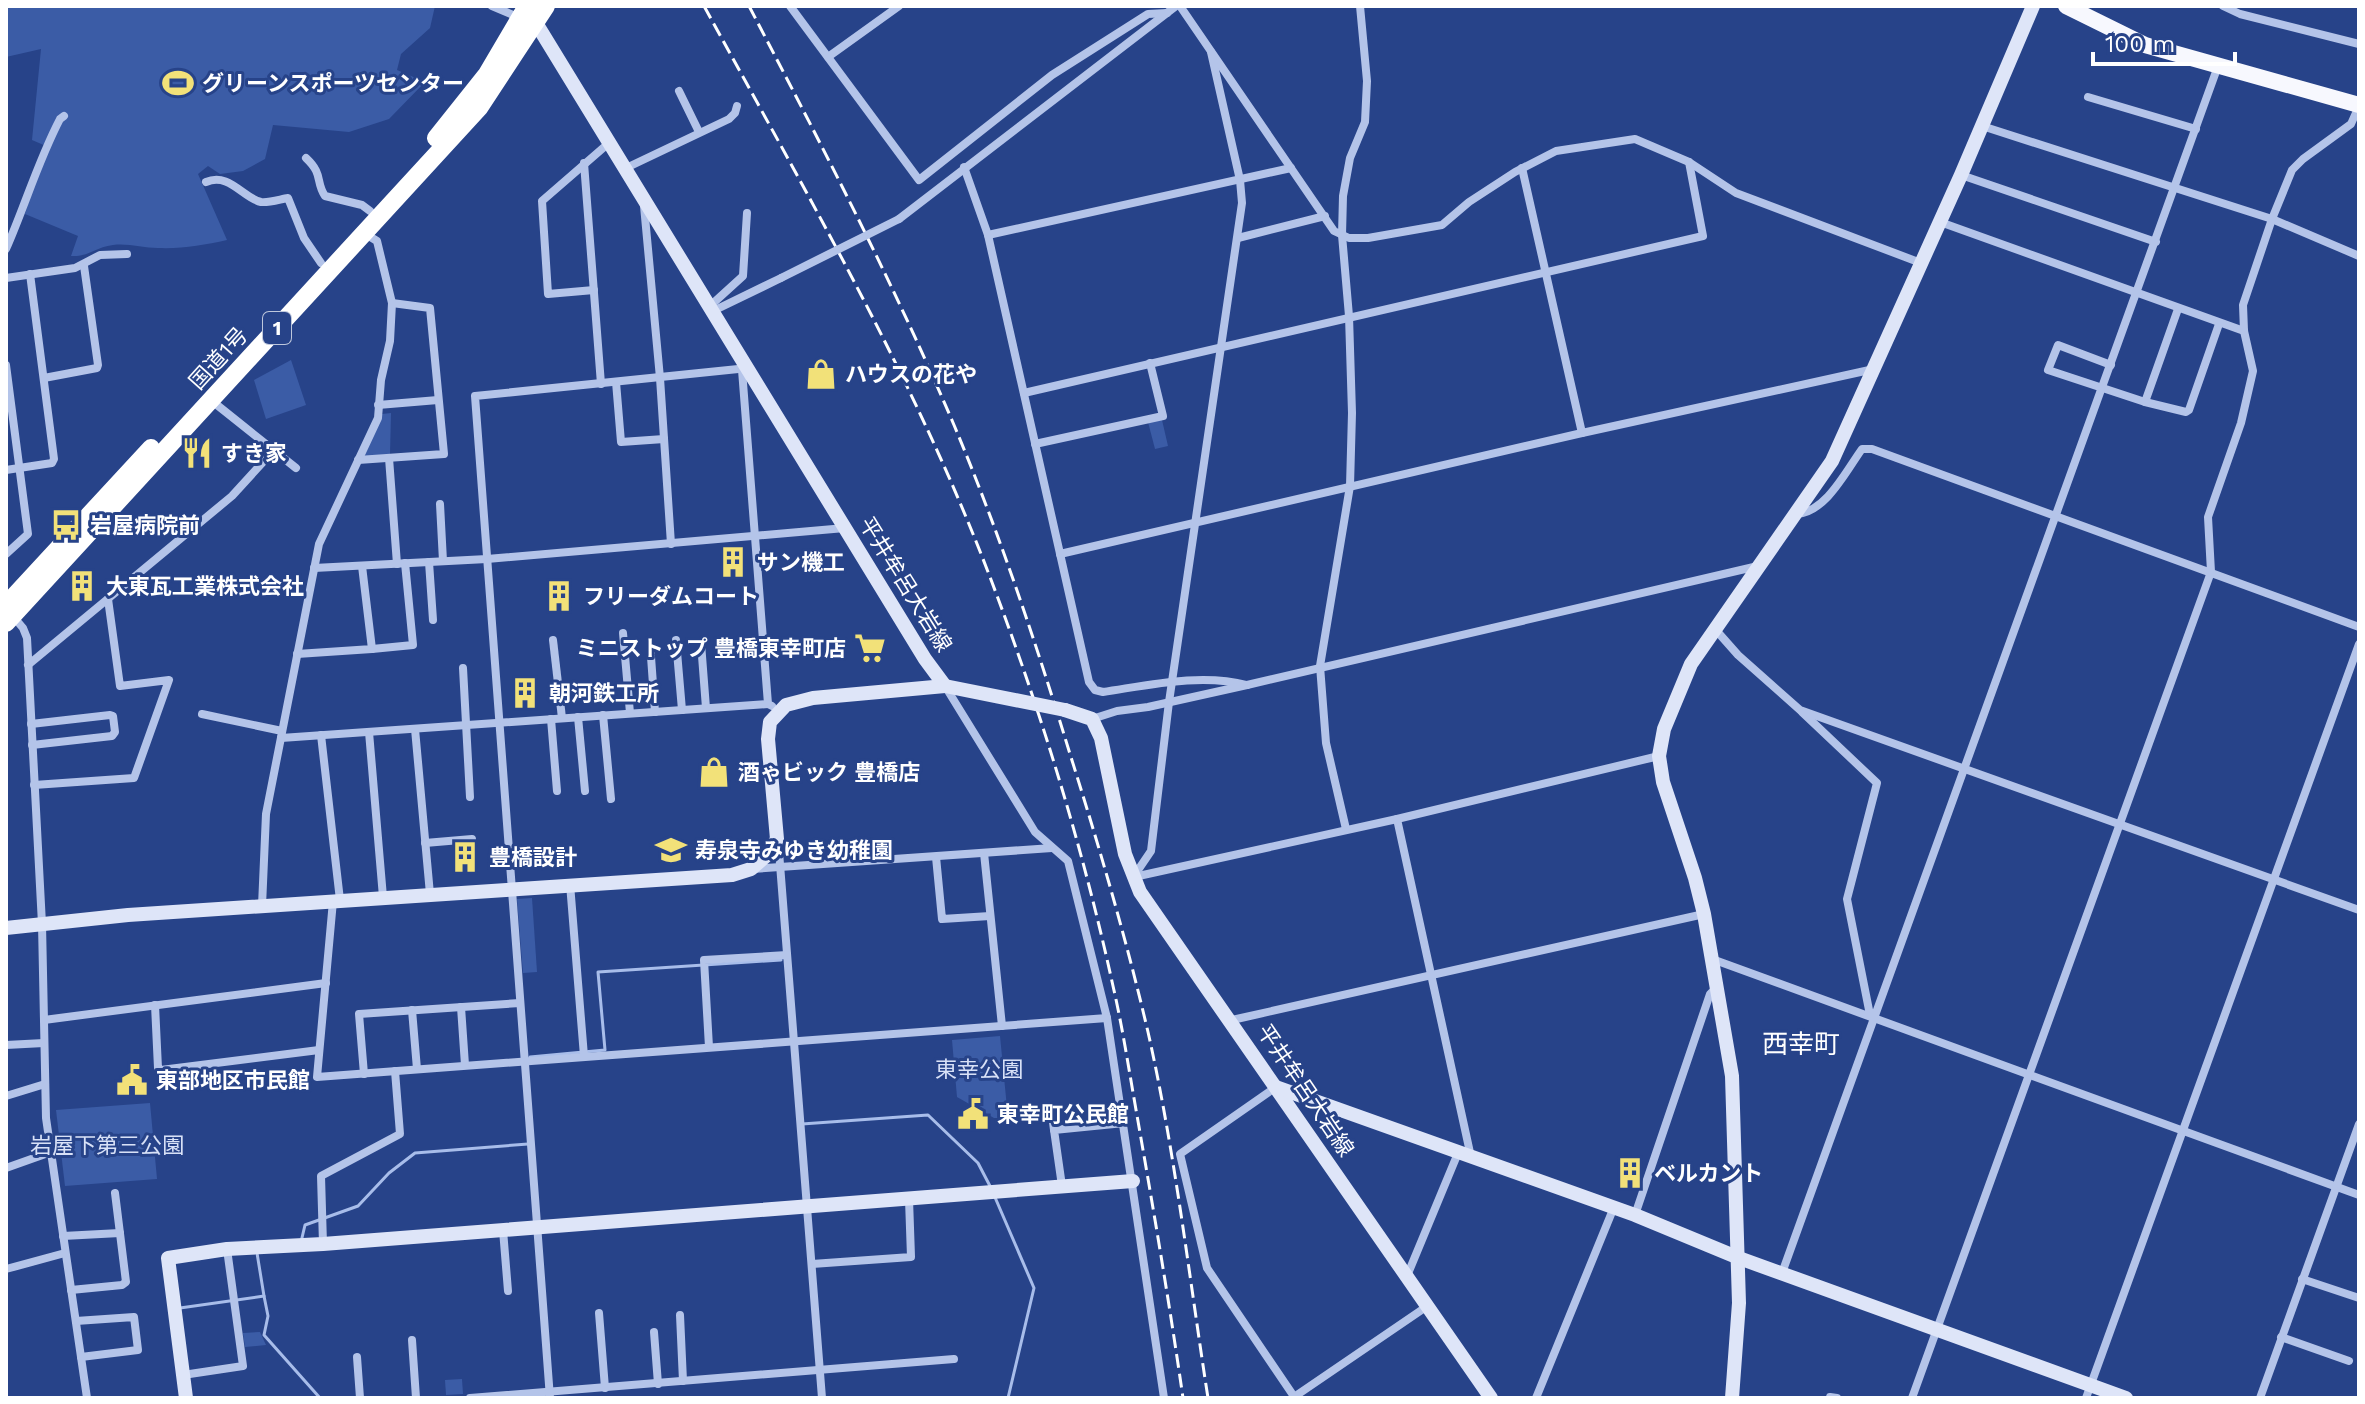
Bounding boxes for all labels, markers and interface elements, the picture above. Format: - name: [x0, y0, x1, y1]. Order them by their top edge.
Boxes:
- scale bar: [2093, 16, 2235, 66]
- text: 100 m: [2105, 30, 2175, 58]
- sports icon: グリーンスポーツセンター: [161, 66, 195, 100]
- place label: グリーンスポーツセンター: [202, 71, 464, 96]
- road number: 1: [263, 312, 291, 344]
- street label: 国道1号: [184, 322, 253, 394]
- shop icon: ハウスの花や: [804, 357, 838, 391]
- place label: ハウスの花や: [845, 362, 977, 387]
- restaurant icon: すき家: [180, 436, 214, 470]
- place label: すき家: [221, 441, 287, 466]
- bus stop icon: 岩屋病院前: [49, 508, 83, 542]
- street label: 平井牟呂大岩線: [854, 512, 957, 656]
- place label: 岩屋病院前: [90, 513, 200, 538]
- building icon: サン機工: [716, 545, 750, 579]
- place label: サン機工: [757, 550, 845, 575]
- building icon: 大東瓦工業株式会社: [65, 569, 99, 603]
- place label: 大東瓦工業株式会社: [106, 574, 304, 599]
- building icon: フリーダムコート: [542, 579, 576, 613]
- place label: フリーダムコート: [583, 584, 759, 609]
- supermarket icon: ミニストップ 豊橋東幸町店: [853, 631, 887, 665]
- place label: ミニストップ 豊橋東幸町店: [576, 636, 846, 661]
- building icon: 朝河鉄工所: [508, 676, 542, 710]
- place label: 朝河鉄工所: [549, 681, 659, 706]
- shop icon: 酒ゃビック 豊橋店: [697, 755, 731, 789]
- place label: 酒ゃビック 豊橋店: [738, 760, 920, 785]
- school or university icon: 寿泉寺みゆき幼稚園: [654, 833, 688, 867]
- place label: 寿泉寺みゆき幼稚園: [695, 838, 893, 863]
- building icon: 豊橋設計: [448, 840, 482, 874]
- place label: 豊橋設計: [489, 845, 577, 870]
- street label: 平井牟呂大岩線: [1252, 1019, 1359, 1161]
- district label: 西幸町: [1762, 1029, 1840, 1059]
- park label: 東幸公園: [935, 1057, 1023, 1082]
- public building icon: 東部地区市民館: [115, 1063, 149, 1097]
- place label: 東部地区市民館: [156, 1068, 310, 1093]
- public building icon: 東幸町公民館: [956, 1097, 990, 1131]
- place label: 東幸町公民館: [997, 1102, 1129, 1127]
- park label: 岩屋下第三公園: [30, 1133, 184, 1158]
- building icon: ベルカント: [1613, 1156, 1647, 1190]
- place label: ベルカント: [1654, 1161, 1763, 1186]

